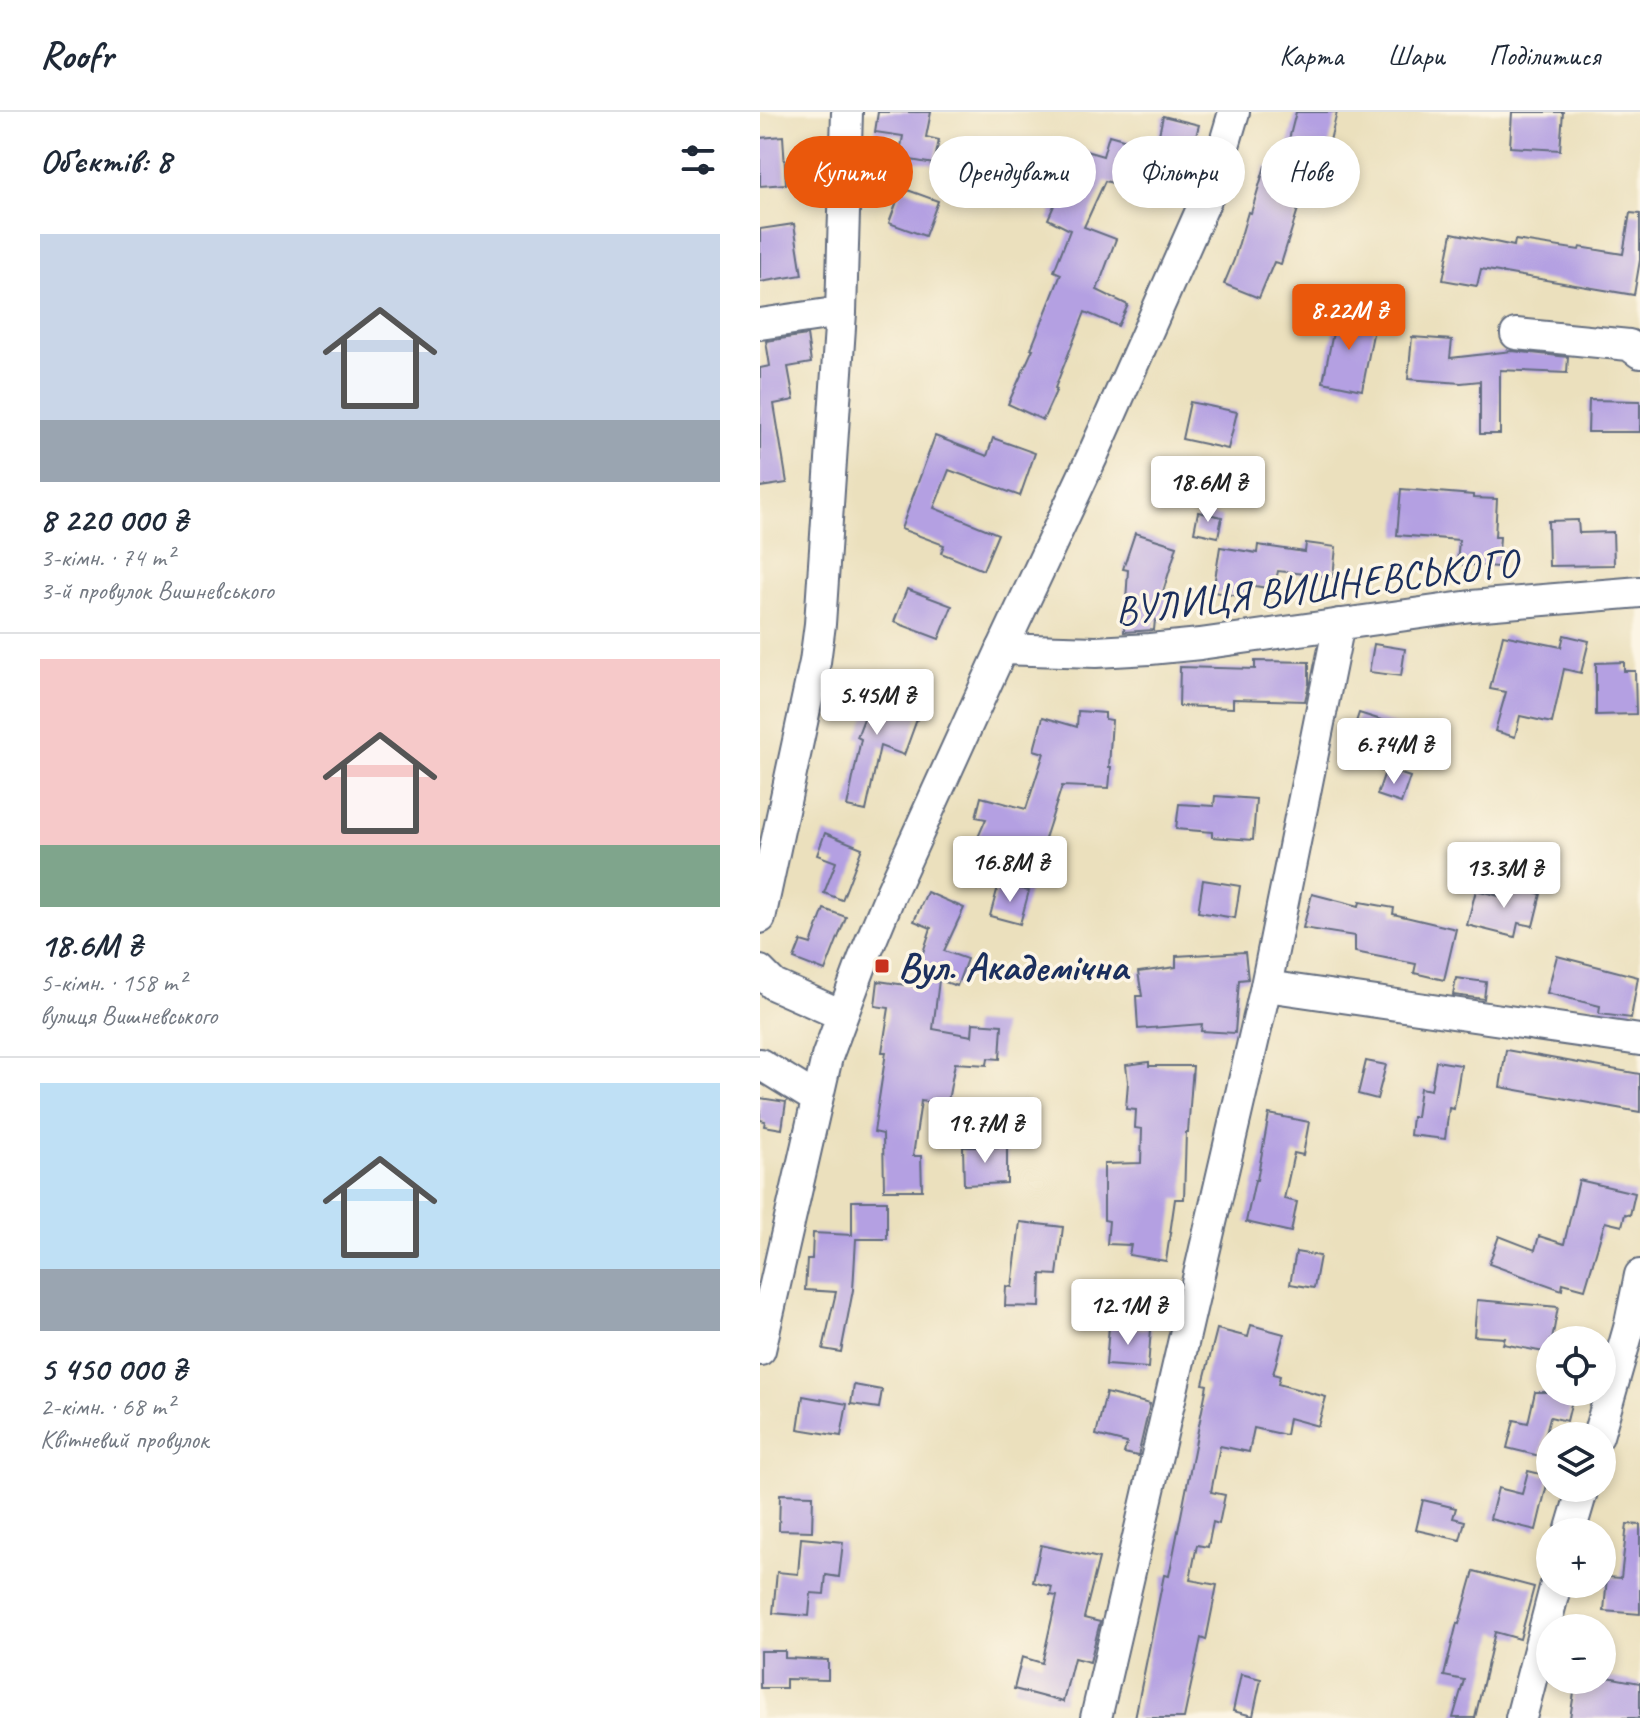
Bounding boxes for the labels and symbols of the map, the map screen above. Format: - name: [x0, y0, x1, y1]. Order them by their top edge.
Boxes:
- pin: 8.22M ₴: [1275, 284, 1423, 352]
- pin: 18.6M ₴: [1134, 456, 1282, 524]
- street label: ВУЛИЦЯ ВИШНЕВСЬКОГО: [1112, 537, 1524, 636]
- pin: 5.45M ₴: [803, 669, 951, 737]
- pin: 6.74M ₴: [1320, 718, 1468, 786]
- pin: 16.8M ₴: [936, 836, 1084, 904]
- pin: 13.3M ₴: [1430, 842, 1578, 910]
- place label: Вул. Академічна: [898, 942, 1131, 992]
- marker: Вул. Академічна: [873, 957, 891, 975]
- pin: 19.7M ₴: [911, 1097, 1059, 1165]
- pin: 12.1M ₴: [1054, 1279, 1202, 1347]

